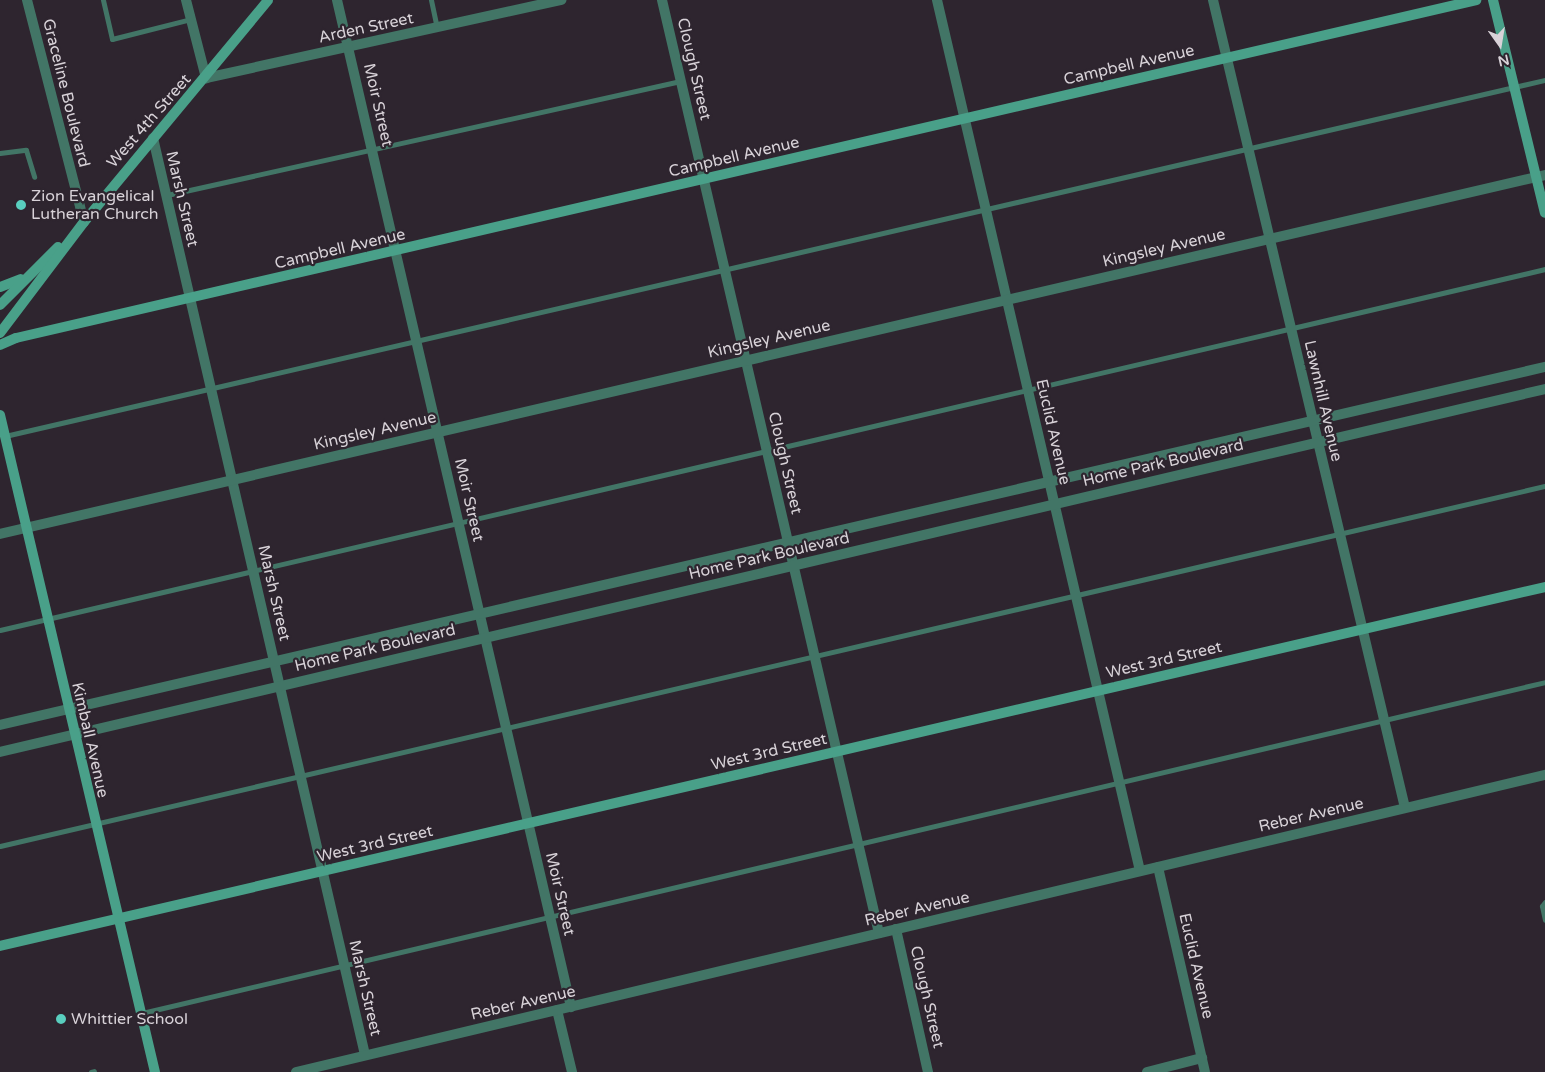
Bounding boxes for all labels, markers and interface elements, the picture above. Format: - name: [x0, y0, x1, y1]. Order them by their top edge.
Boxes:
- street label: Arden Street: [317, 9, 415, 47]
- street label: Clough Street: [673, 16, 715, 122]
- street label: Graceline Boulevard: [38, 17, 94, 169]
- north arrow: [1475, 20, 1525, 70]
- street label: Campbell Avenue: [1062, 41, 1196, 89]
- text: N: [1496, 51, 1511, 70]
- street label: Moir Street: [359, 61, 397, 149]
- street label: West 4th Street: [103, 70, 195, 172]
- street label: Campbell Avenue: [667, 133, 801, 181]
- street label: Marsh Street: [162, 149, 202, 249]
- place label: Zion Evangelical Lutheran Church: [31, 186, 159, 224]
- marker: Zion Evangelical Lutheran Church: [15, 199, 27, 211]
- street label: Campbell Avenue: [273, 225, 407, 273]
- street label: Kingsley Avenue: [1101, 225, 1227, 271]
- street label: Kingsley Avenue: [706, 316, 832, 362]
- street label: Lawnhill Avenue: [1300, 339, 1346, 463]
- street label: Euclid Avenue: [1032, 377, 1074, 487]
- street label: Kingsley Avenue: [312, 408, 438, 454]
- street label: Clough Street: [764, 410, 806, 516]
- street label: Home Park Boulevard: [1081, 435, 1245, 491]
- street label: Moir Street: [450, 456, 488, 544]
- street label: Home Park Boulevard: [687, 528, 851, 584]
- street label: Marsh Street: [254, 543, 294, 643]
- street label: Home Park Boulevard: [293, 620, 457, 676]
- street label: West 3rd Street: [1104, 637, 1224, 683]
- street label: Kimball Avenue: [67, 680, 113, 800]
- street label: West 3rd Street: [709, 729, 829, 775]
- street label: Reber Avenue: [1257, 794, 1365, 836]
- street label: West 3rd Street: [315, 821, 435, 867]
- street label: Moir Street: [541, 850, 579, 938]
- street label: Reber Avenue: [863, 888, 971, 930]
- street label: Euclid Avenue: [1175, 911, 1217, 1021]
- street label: Marsh Street: [345, 938, 385, 1038]
- street label: Clough Street: [906, 944, 948, 1050]
- street label: Reber Avenue: [469, 982, 577, 1024]
- place label: Whittier School: [71, 1009, 188, 1029]
- marker: Whittier School: [55, 1013, 67, 1025]

